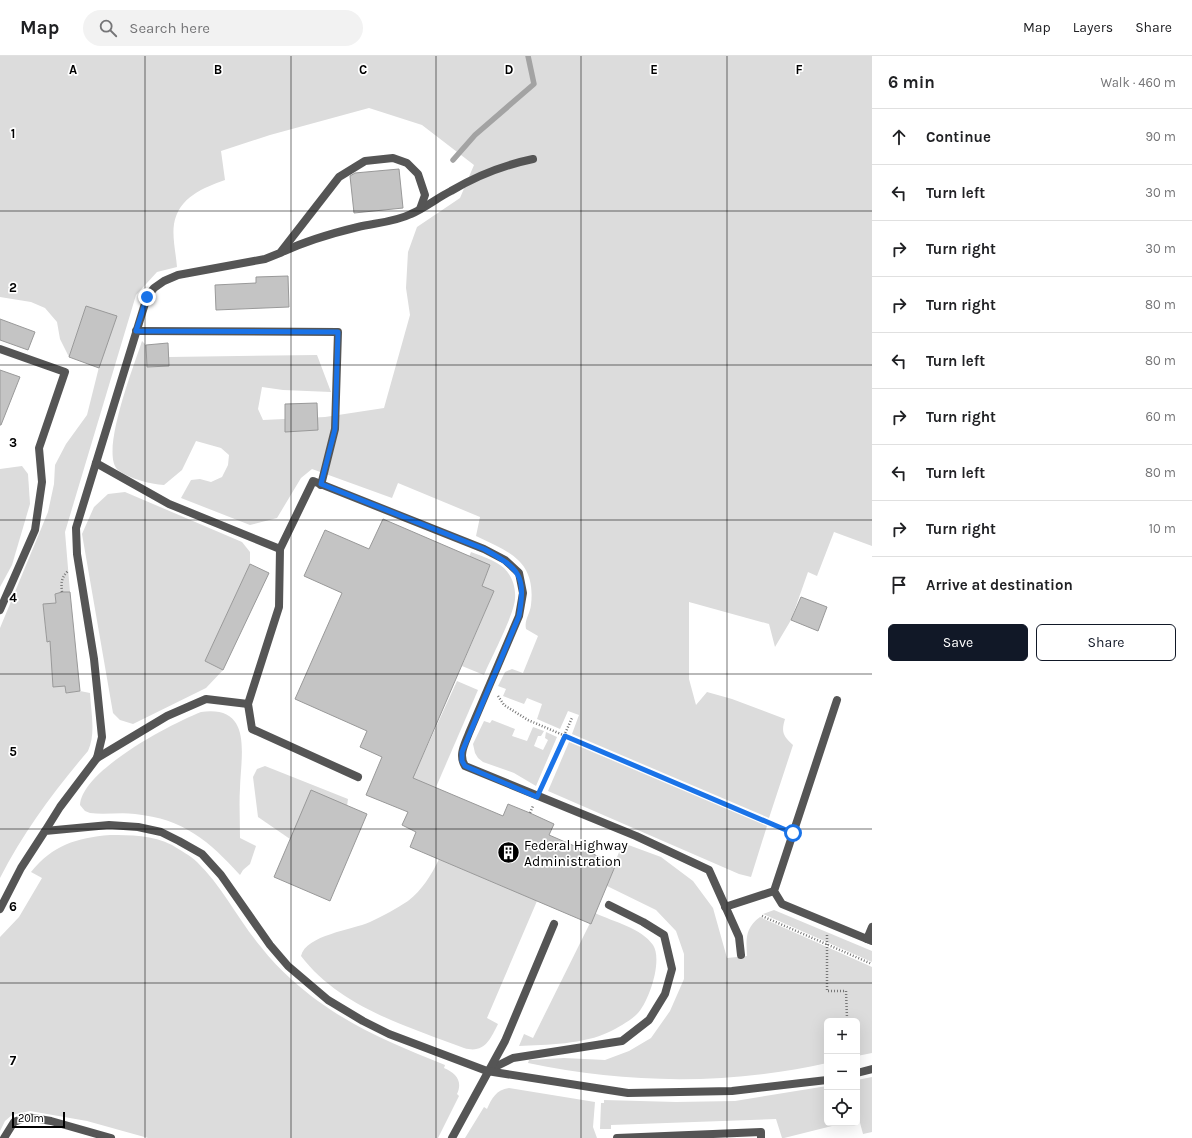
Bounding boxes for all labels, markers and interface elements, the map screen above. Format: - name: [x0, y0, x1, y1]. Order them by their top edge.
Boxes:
- search box: [83, 10, 363, 46]
- text: Map: [20, 17, 59, 39]
- icon: search: [97, 17, 119, 39]
- text: Search here: [129, 19, 210, 37]
- text: Map: [1023, 19, 1051, 36]
- text: Layers: [1073, 19, 1113, 36]
- text: Share: [1135, 19, 1172, 36]
- text: A: [69, 62, 77, 77]
- text: B: [214, 62, 222, 77]
- text: C: [359, 62, 367, 77]
- text: D: [505, 62, 514, 77]
- text: E: [650, 62, 658, 77]
- text: F: [795, 62, 803, 77]
- text: 6 min: [888, 72, 935, 92]
- text: Walk · 460 m: [1101, 75, 1176, 90]
- text: 1: [11, 126, 15, 141]
- icon: ahead: [888, 126, 910, 148]
- text: Continue: [926, 128, 991, 146]
- text: 90 m: [1145, 129, 1176, 144]
- icon: left: [888, 182, 910, 204]
- text: Turn left: [926, 184, 985, 202]
- text: 30 m: [1145, 185, 1176, 200]
- icon: right: [888, 238, 910, 260]
- text: Turn right: [926, 240, 996, 258]
- text: 30 m: [1145, 241, 1176, 256]
- text: 2: [9, 280, 17, 295]
- route end: [138, 288, 156, 306]
- icon: right: [888, 294, 910, 316]
- text: Turn right: [926, 296, 996, 314]
- text: 80 m: [1145, 297, 1176, 312]
- icon: left: [888, 350, 910, 372]
- text: Turn left: [926, 352, 985, 370]
- text: 80 m: [1145, 353, 1176, 368]
- icon: right: [888, 406, 910, 428]
- text: Turn right: [926, 408, 996, 426]
- text: 60 m: [1146, 409, 1176, 424]
- text: 3: [9, 435, 17, 450]
- icon: left: [888, 462, 910, 484]
- text: Turn left: [926, 464, 985, 482]
- text: 80 m: [1145, 465, 1176, 480]
- icon: right: [888, 518, 910, 540]
- text: Turn right: [926, 520, 996, 538]
- text: 10 m: [1149, 521, 1176, 536]
- icon: arrive: [888, 574, 910, 596]
- text: Arrive at destination: [926, 576, 1073, 594]
- text: 4: [9, 590, 17, 605]
- button: Save: [888, 624, 1028, 661]
- button: Share: [1036, 624, 1176, 661]
- text: 5: [9, 744, 17, 759]
- route start: [784, 824, 802, 842]
- place label: Federal Highway Administration: [524, 837, 628, 870]
- building icon: Federal Highway Administration: [495, 840, 521, 866]
- text: 6: [9, 899, 17, 914]
- map controls: [824, 1018, 860, 1126]
- button: +: [824, 1018, 860, 1054]
- text: 7: [10, 1053, 17, 1068]
- button: −: [824, 1054, 860, 1090]
- button: locate: [824, 1090, 860, 1126]
- scale bar: [12, 1110, 65, 1129]
- text: 20 m: [18, 1112, 44, 1125]

